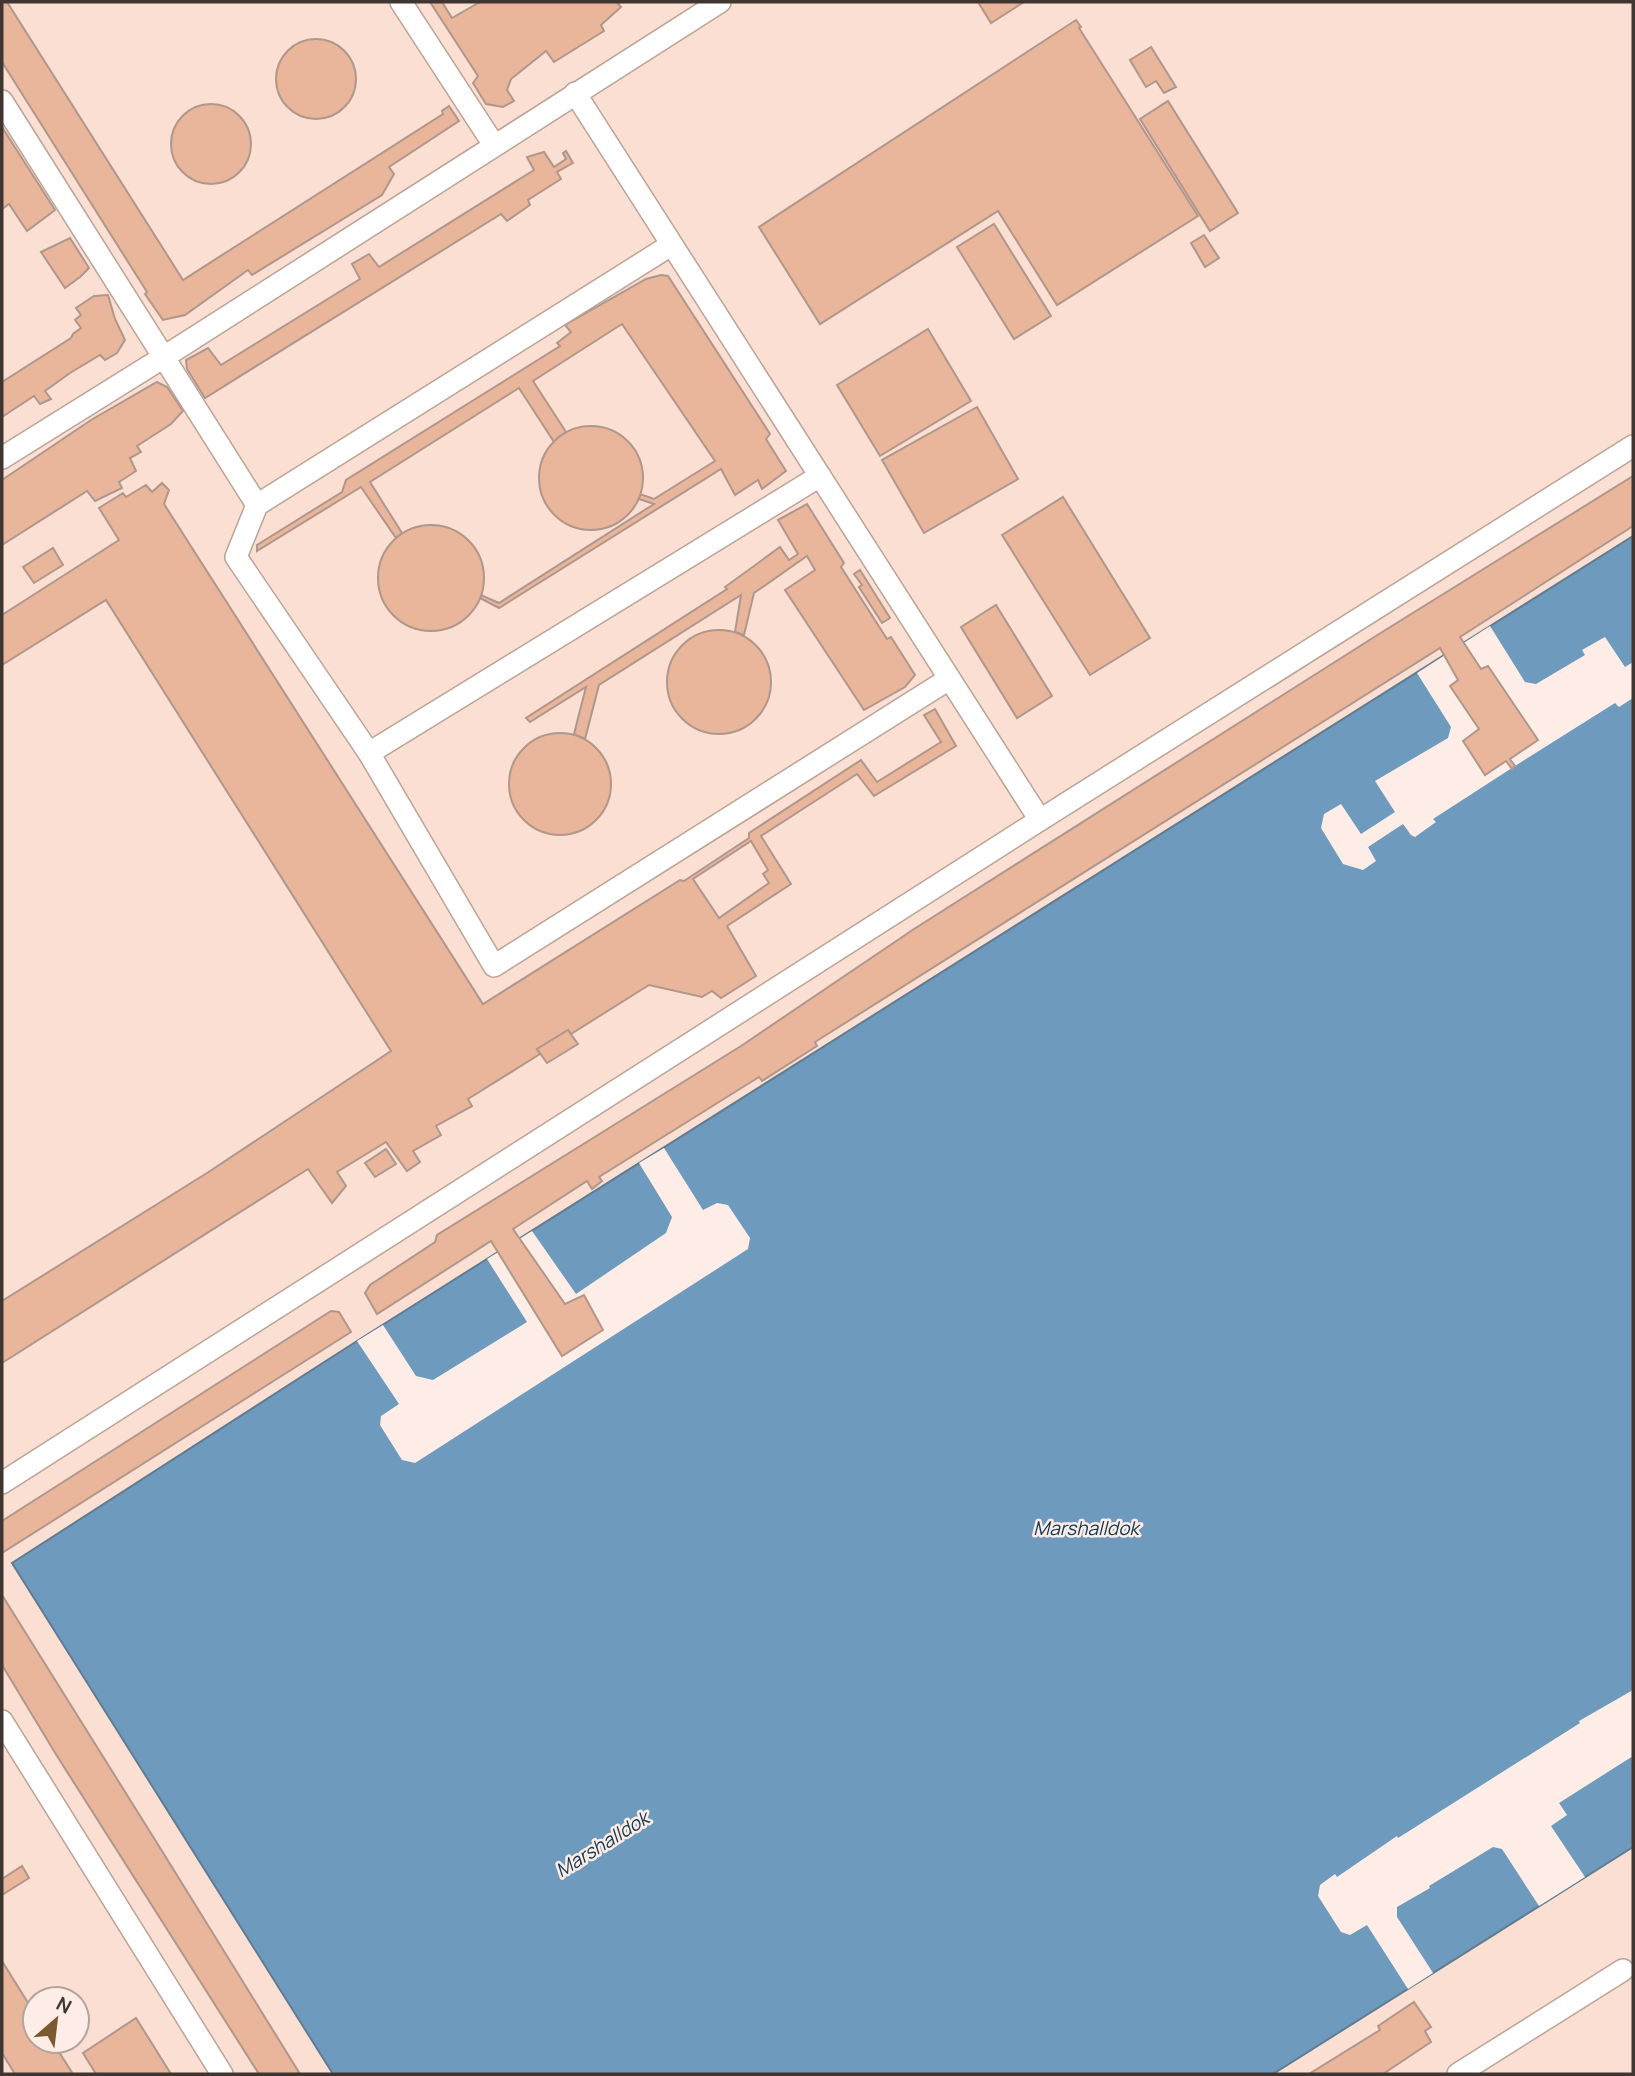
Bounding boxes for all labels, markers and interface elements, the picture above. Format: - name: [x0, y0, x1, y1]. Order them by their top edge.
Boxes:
- water label: Marshalldok: [1033, 1515, 1141, 1541]
- water label: Marshalldok: [550, 1804, 656, 1883]
- north arrow: [21, 1985, 91, 2055]
- text: N: [52, 1990, 76, 2020]

